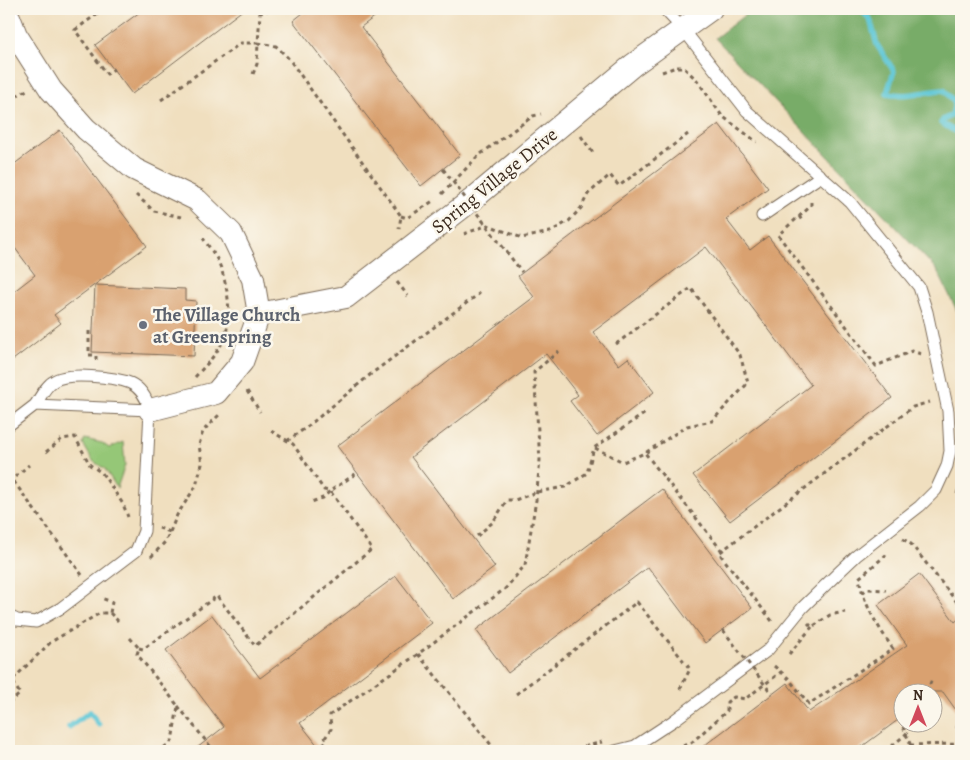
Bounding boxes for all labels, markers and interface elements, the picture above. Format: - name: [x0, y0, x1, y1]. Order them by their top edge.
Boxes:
- street label: Spring Village Drive: [426, 122, 563, 240]
- place label: The Village Church at Greenspring: [153, 302, 300, 350]
- marker: The Village Church at Greenspring: [137, 319, 149, 331]
- north arrow: [892, 682, 942, 732]
- text: N: [913, 686, 923, 705]

